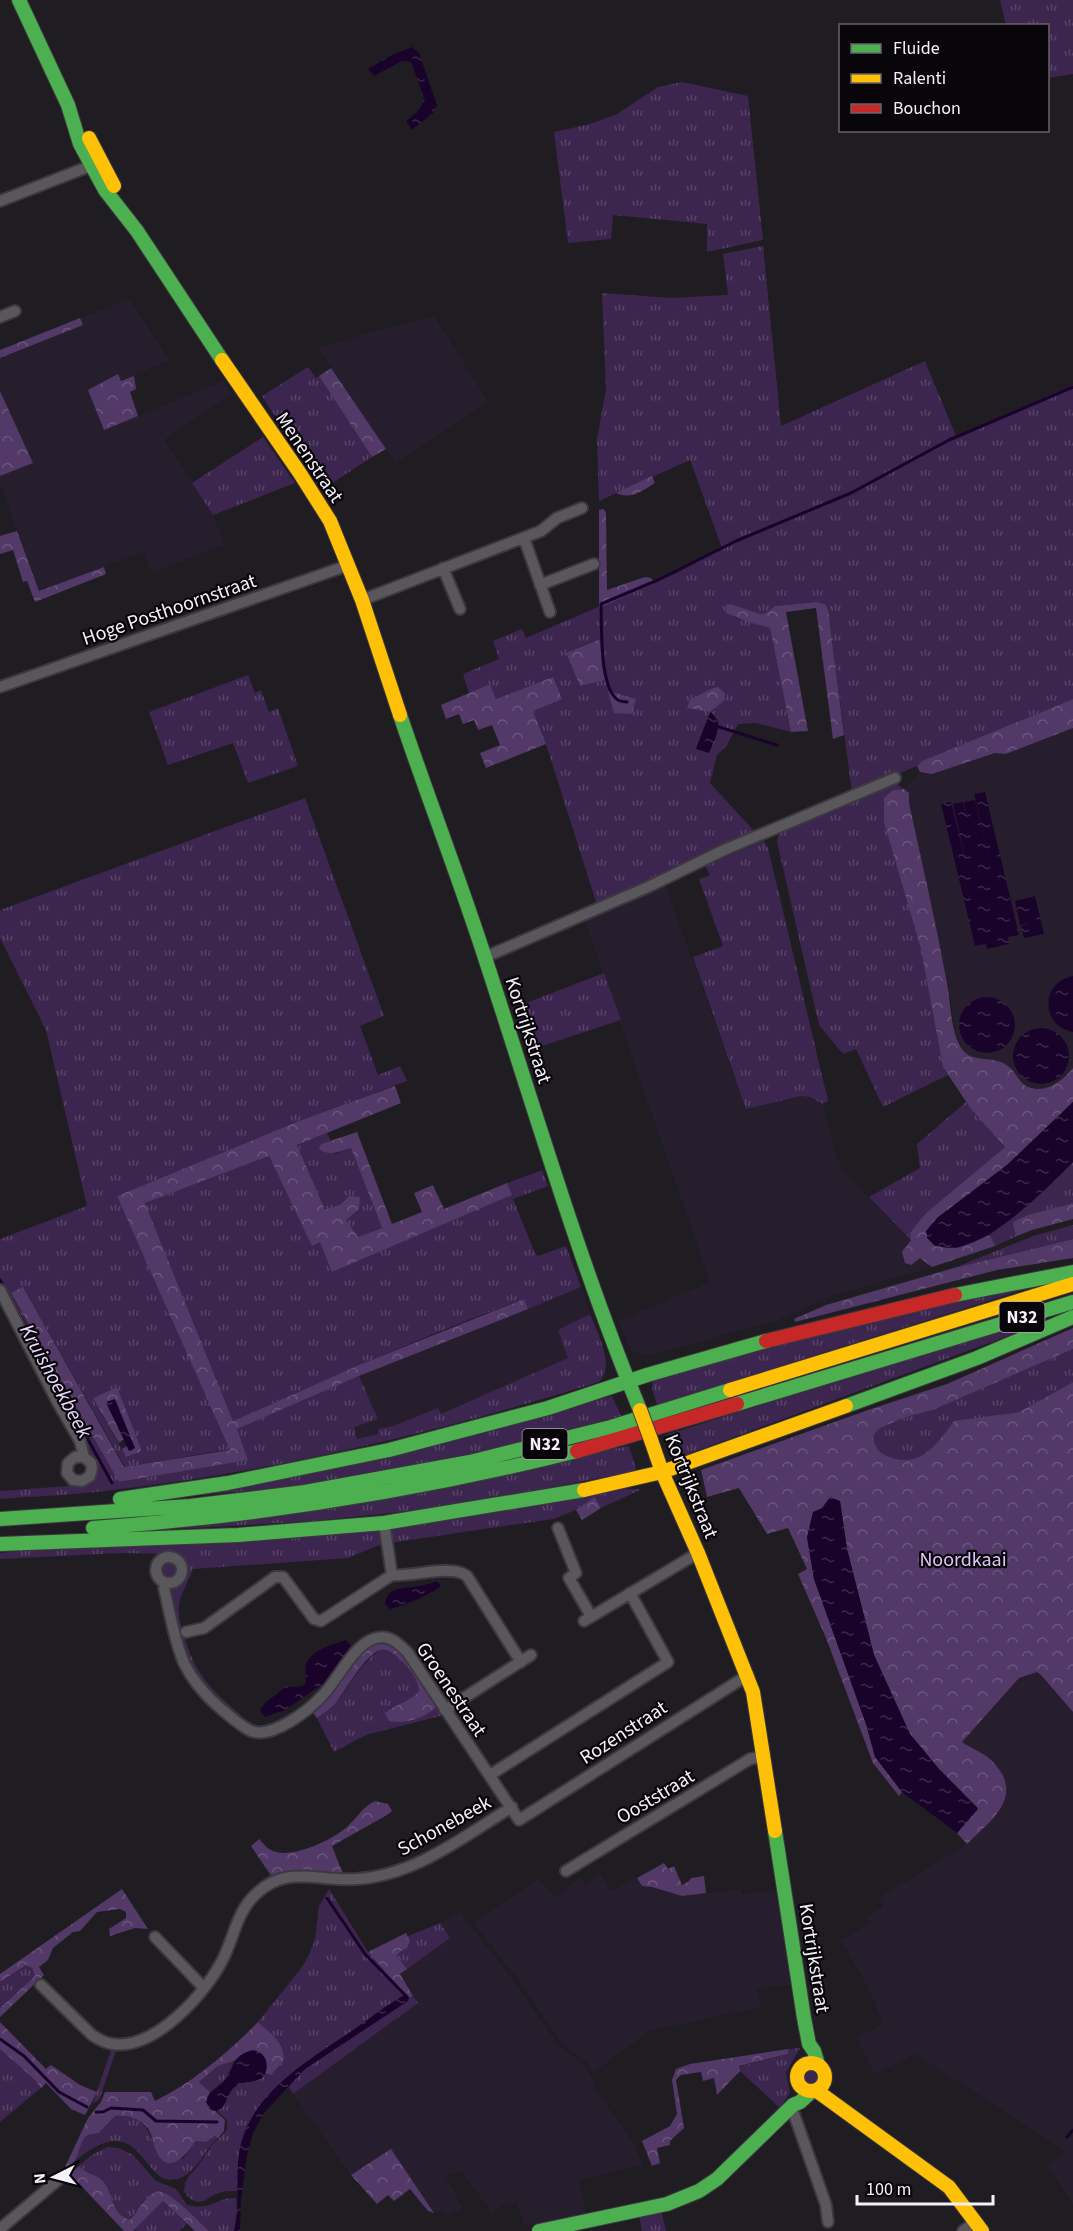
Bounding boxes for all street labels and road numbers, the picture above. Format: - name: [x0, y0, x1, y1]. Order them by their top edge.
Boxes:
- street label: Menenstraat: [268, 407, 350, 509]
- street label: Hoge Posthoornstraat: [79, 567, 260, 653]
- street label: Kortrijkstraat: [498, 973, 559, 1087]
- road number: N32: [1000, 1302, 1044, 1332]
- road number: N32: [522, 1429, 568, 1459]
- street label: Kortrijkstraat: [657, 1430, 725, 1543]
- street label: Groenestraat: [409, 1637, 493, 1743]
- street label: Rozenstraat: [574, 1694, 673, 1772]
- street label: Ooststraat: [611, 1762, 700, 1831]
- street label: Schonebeek: [393, 1789, 496, 1863]
- street label: Kortrijkstraat: [792, 1901, 837, 2015]

